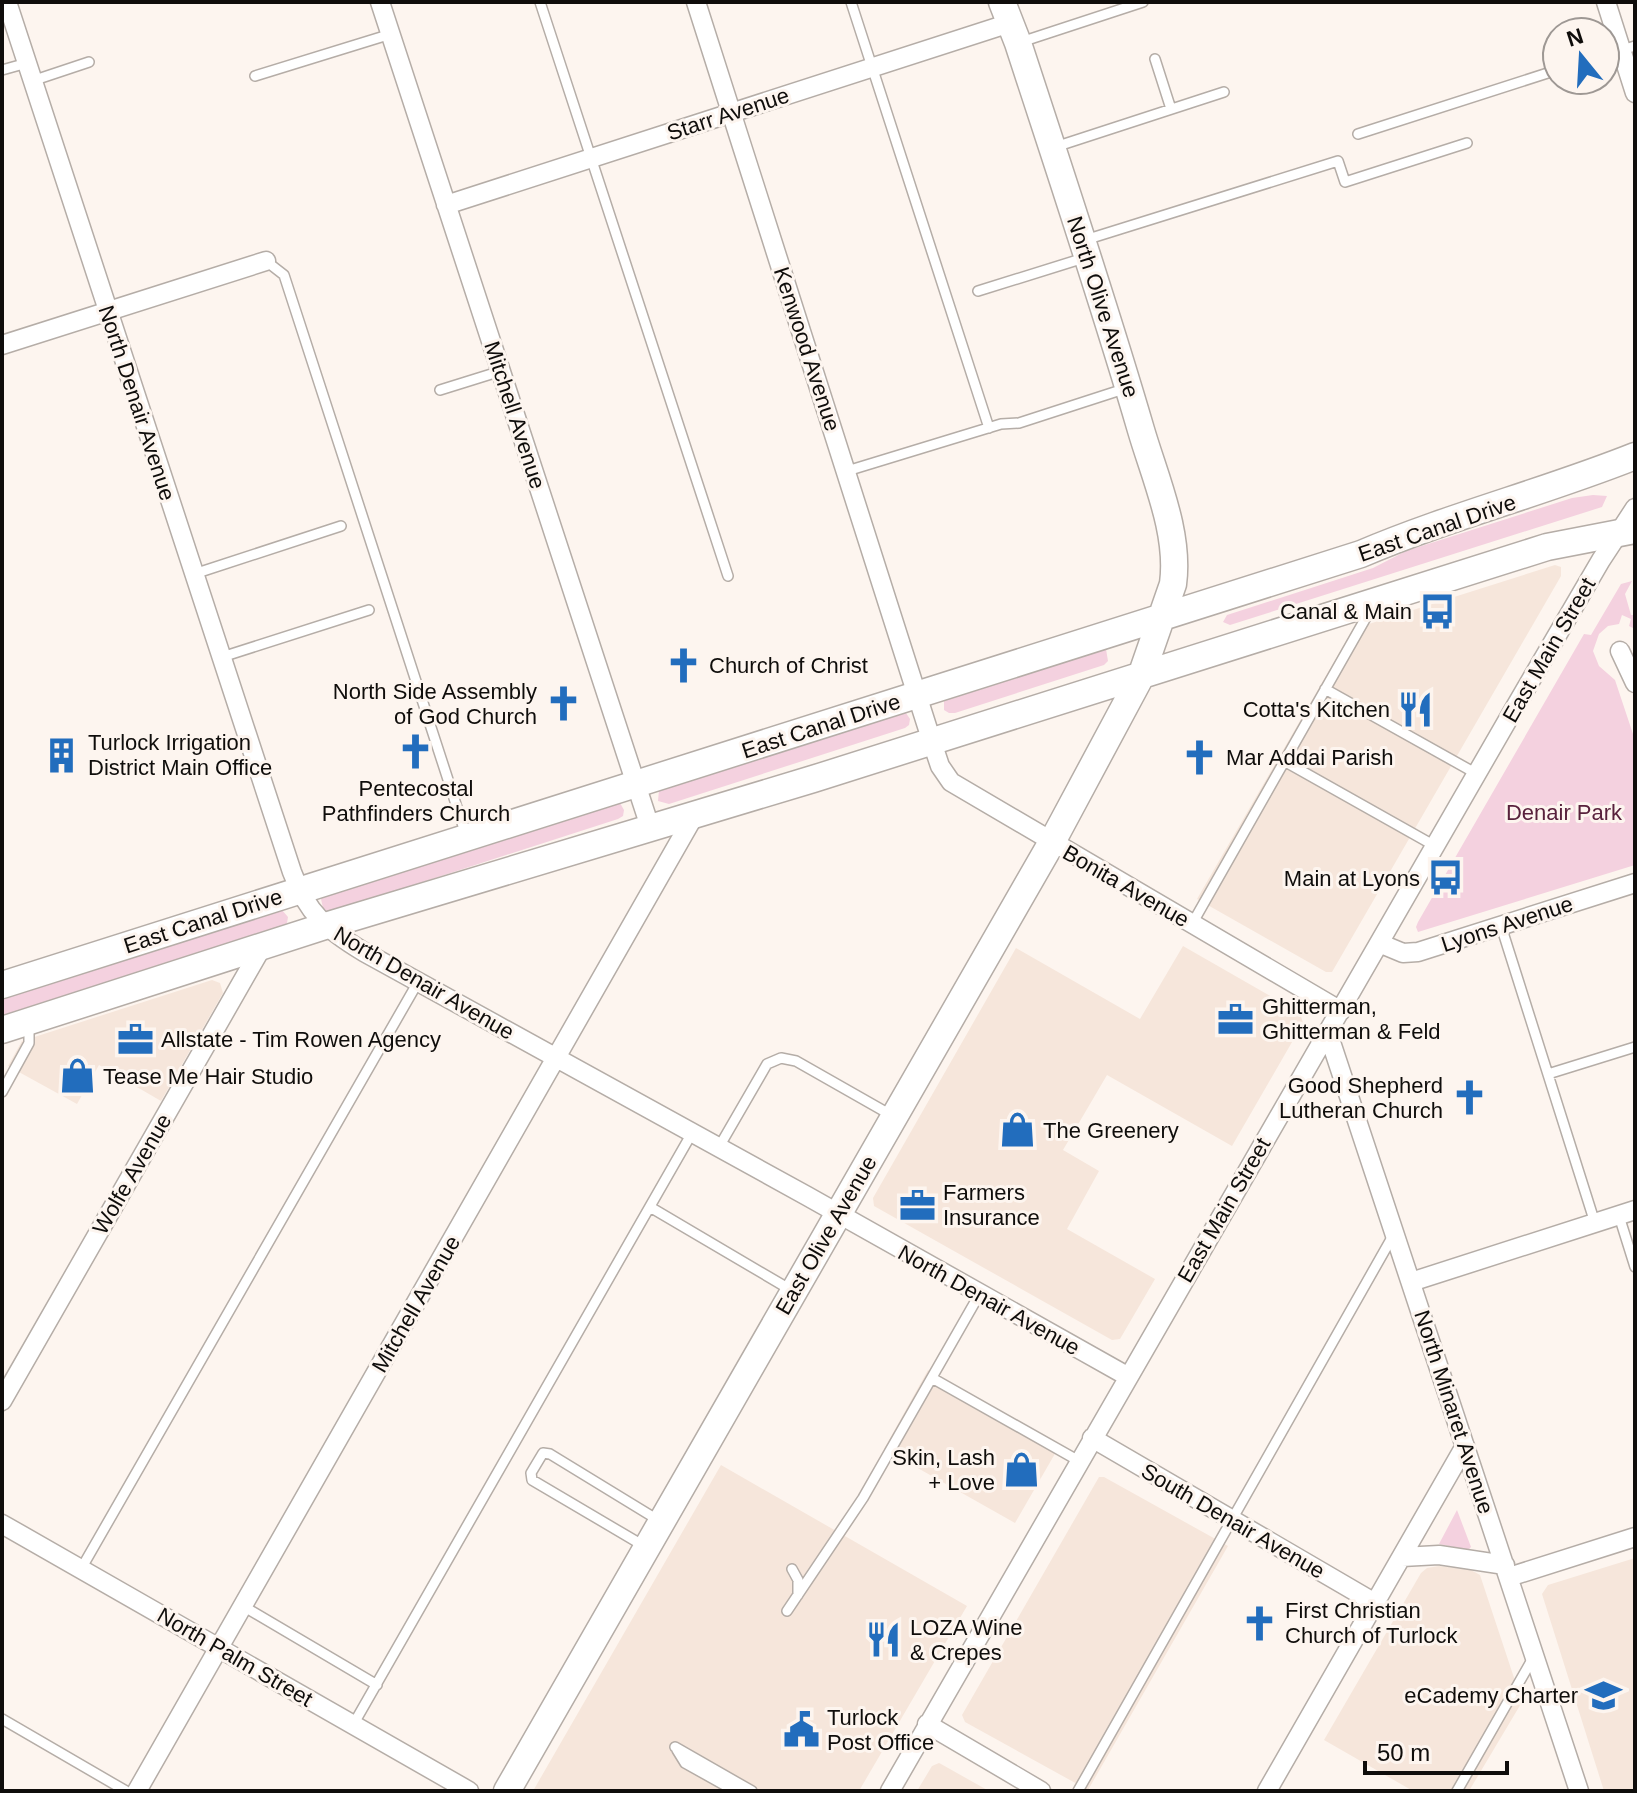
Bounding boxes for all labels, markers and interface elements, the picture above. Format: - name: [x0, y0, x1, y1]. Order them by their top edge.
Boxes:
- north arrow: [1541, 16, 1621, 96]
- text: N: [1564, 23, 1586, 52]
- street label: Starr Avenue: [664, 83, 792, 145]
- street label: North Olive Avenue: [1062, 213, 1144, 401]
- street label: Kenwood Avenue: [769, 264, 845, 434]
- street label: North Denair Avenue: [94, 302, 180, 504]
- street label: Mitchell Avenue: [479, 338, 551, 492]
- street label: East Canal Drive: [1355, 489, 1519, 567]
- street label: East Main Street: [1498, 573, 1600, 727]
- bus stop icon: Canal & Main: [1419, 592, 1457, 630]
- place label: Canal & Main: [1280, 599, 1412, 624]
- church icon: Church of Christ: [664, 646, 702, 684]
- place label: Church of Christ: [709, 653, 868, 678]
- place label: North Side Assembly of God Church: [333, 679, 537, 729]
- church icon: North Side Assembly of God Church: [544, 685, 582, 723]
- street label: East Canal Drive: [739, 689, 903, 763]
- restaurant icon: Cotta's Kitchen: [1397, 690, 1435, 728]
- place label: Cotta's Kitchen: [1243, 697, 1390, 722]
- place label: Turlock Irrigation District Main Office: [88, 730, 272, 780]
- church icon: Pentecostal Pathfinders Church: [397, 733, 435, 771]
- building icon: Turlock Irrigation District Main Office: [43, 736, 81, 774]
- church icon: Mar Addai Parish: [1181, 738, 1219, 776]
- place label: Mar Addai Parish: [1226, 745, 1394, 770]
- place label: Pentecostal Pathfinders Church: [322, 776, 510, 826]
- park label: Denair Park: [1506, 800, 1623, 825]
- street label: Bonita Avenue: [1058, 840, 1194, 932]
- bus stop icon: Main at Lyons: [1427, 859, 1465, 897]
- place label: Main at Lyons: [1284, 866, 1420, 891]
- street label: East Canal Drive: [121, 884, 285, 958]
- street label: Lyons Avenue: [1438, 891, 1576, 957]
- street label: North Denair Avenue: [329, 921, 519, 1045]
- place label: Ghitterman, Ghitterman & Feld: [1262, 994, 1441, 1044]
- office icon: Ghitterman, Ghitterman & Feld: [1217, 1000, 1255, 1038]
- office icon: Allstate - Tim Rowen Agency: [116, 1020, 154, 1058]
- place label: Allstate - Tim Rowen Agency: [161, 1027, 441, 1052]
- shop icon: Tease Me Hair Studio: [58, 1057, 96, 1095]
- place label: Tease Me Hair Studio: [103, 1064, 313, 1089]
- place label: Good Shepherd Lutheran Church: [1279, 1073, 1443, 1123]
- church icon: Good Shepherd Lutheran Church: [1450, 1079, 1488, 1117]
- street label: Wolfe Avenue: [87, 1109, 177, 1239]
- shop icon: The Greenery: [998, 1111, 1036, 1149]
- place label: The Greenery: [1043, 1118, 1179, 1143]
- street label: East Main Street: [1173, 1133, 1275, 1287]
- street label: East Olive Avenue: [770, 1151, 882, 1319]
- place label: Farmers Insurance: [943, 1180, 1040, 1230]
- office icon: Farmers Insurance: [898, 1186, 936, 1224]
- street label: Mitchell Avenue: [367, 1231, 465, 1377]
- street label: North Denair Avenue: [894, 1240, 1084, 1360]
- street label: North Minaret Avenue: [1409, 1307, 1499, 1517]
- place label: Skin, Lash + Love: [892, 1445, 995, 1495]
- shop icon: Skin, Lash + Love: [1002, 1451, 1040, 1489]
- street label: South Denair Avenue: [1137, 1458, 1329, 1584]
- place label: First Christian Church of Turlock: [1285, 1598, 1458, 1648]
- street label: North Palm Street: [153, 1602, 317, 1712]
- church icon: First Christian Church of Turlock: [1240, 1604, 1278, 1642]
- place label: LOZA Wine & Crepes: [910, 1615, 1022, 1665]
- restaurant icon: LOZA Wine & Crepes: [865, 1621, 903, 1659]
- school or university icon: eCademy Charter: [1585, 1676, 1623, 1714]
- place label: eCademy Charter: [1404, 1683, 1578, 1708]
- place label: Turlock Post Office: [827, 1705, 934, 1755]
- public building icon: Turlock Post Office: [782, 1711, 820, 1749]
- scale bar: [1365, 1725, 1507, 1775]
- text: 50 m: [1377, 1739, 1430, 1766]

